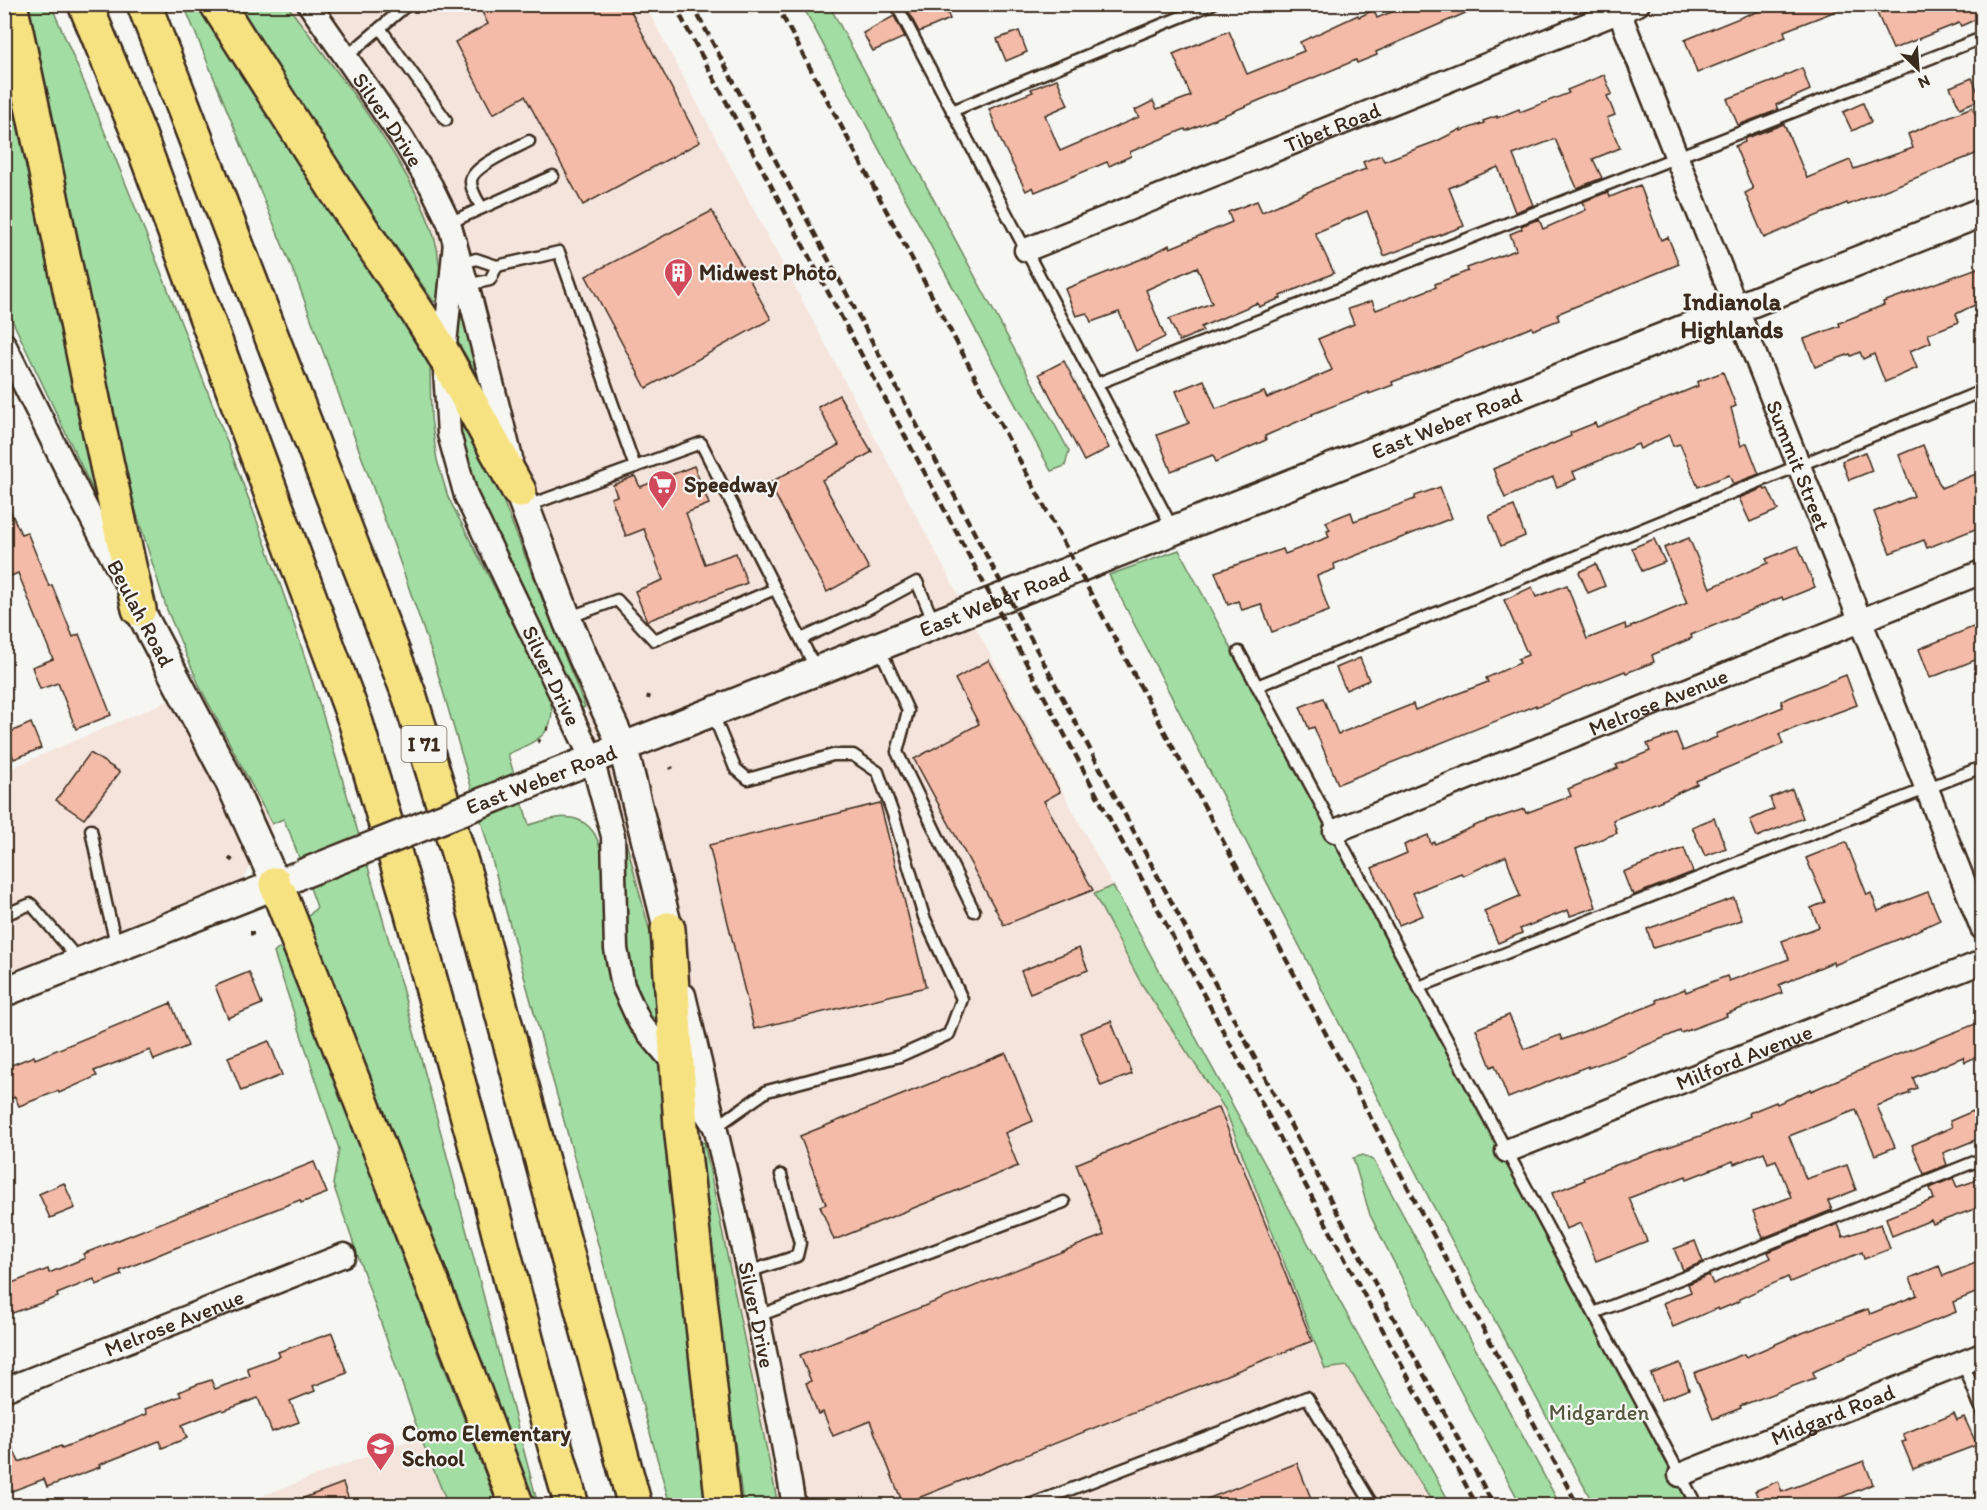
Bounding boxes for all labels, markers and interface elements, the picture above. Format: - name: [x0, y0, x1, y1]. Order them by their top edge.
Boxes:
- north arrow: [1888, 39, 1948, 99]
- street label: Silver Drive: [346, 67, 429, 172]
- text: N: [1915, 71, 1933, 93]
- street label: Tibet Road: [1280, 96, 1384, 159]
- building icon: Midwest Photo: [662, 256, 694, 298]
- place label: Midwest Photo: [699, 259, 837, 286]
- district label: Indianola Highlands: [1680, 287, 1784, 345]
- street label: East Weber Road: [1368, 381, 1526, 465]
- street label: Summit Street: [1760, 396, 1836, 534]
- supermarket icon: Speedway: [647, 468, 679, 510]
- place label: Speedway: [684, 471, 778, 498]
- street label: Beulah Road: [101, 555, 180, 672]
- street label: East Weber Road: [915, 560, 1074, 643]
- street label: Silver Drive: [516, 621, 587, 730]
- street label: Melrose Avenue: [1585, 662, 1732, 742]
- road number: I 71: [402, 726, 446, 762]
- street label: East Weber Road: [462, 738, 621, 821]
- street label: Milford Avenue: [1672, 1018, 1816, 1096]
- street label: Silver Drive: [732, 1259, 781, 1370]
- street label: Melrose Avenue: [101, 1283, 248, 1363]
- street label: Midgard Road: [1767, 1378, 1899, 1452]
- park label: Midgarden: [1549, 1399, 1649, 1426]
- place label: Como Elementary School: [402, 1420, 571, 1472]
- school or university icon: Como Elementary School: [365, 1430, 397, 1472]

